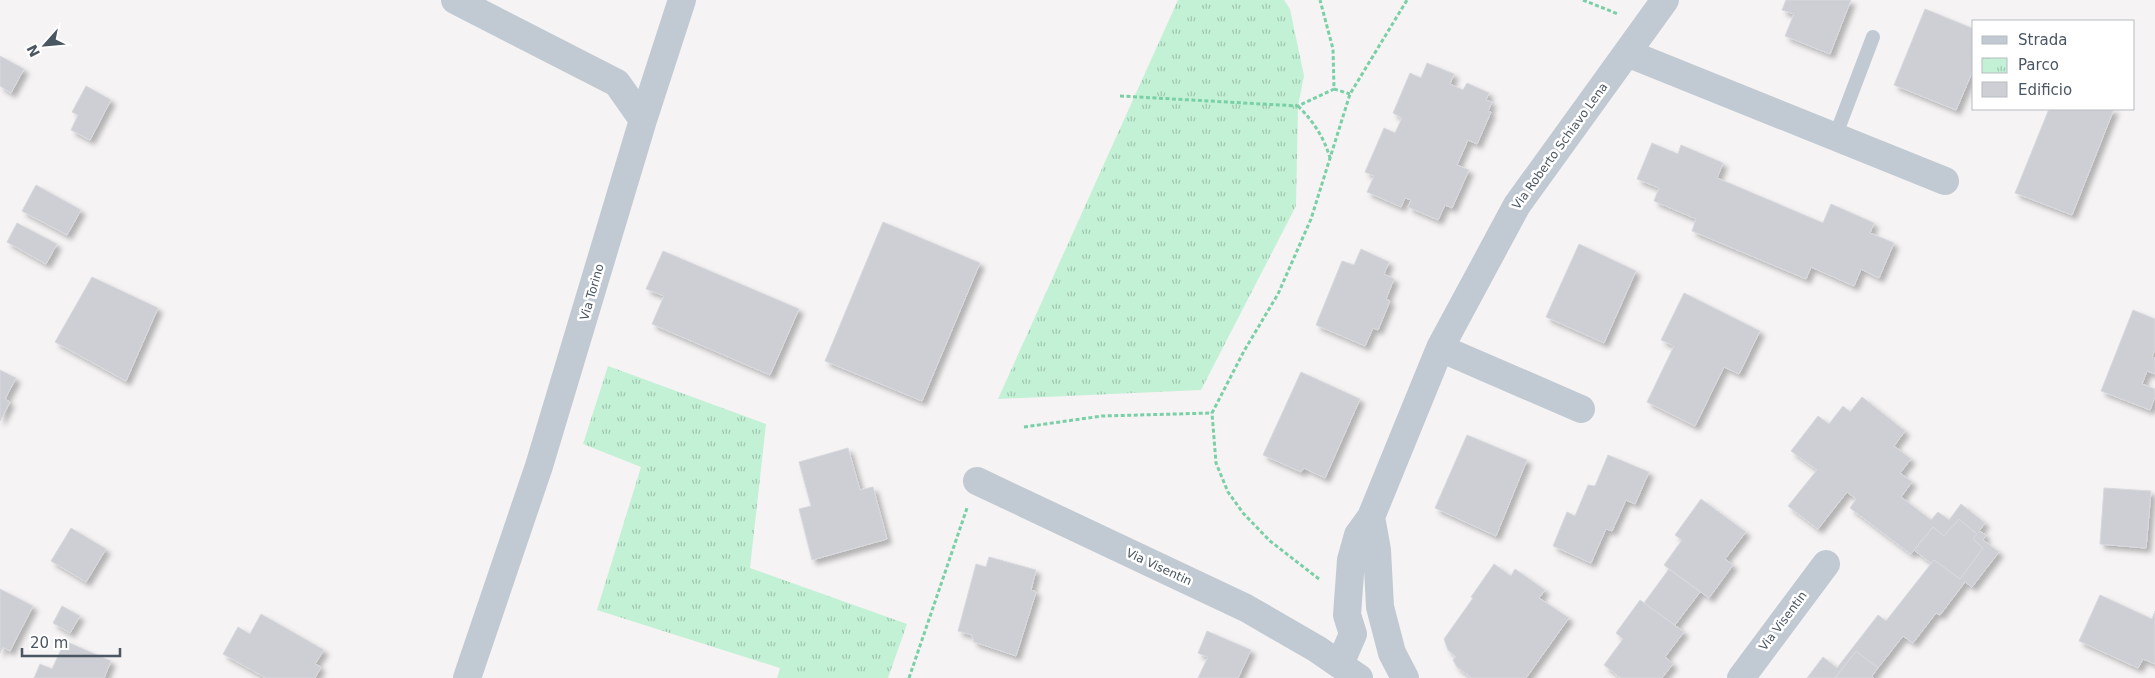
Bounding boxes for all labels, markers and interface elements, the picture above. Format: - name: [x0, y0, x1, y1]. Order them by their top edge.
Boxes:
- north arrow: [20, 20, 70, 70]
- legend: [1972, 20, 2135, 110]
- text: Strada: [2018, 31, 2067, 49]
- text: N: [24, 42, 43, 60]
- text: Parco: [2018, 56, 2059, 74]
- street label: Via Roberto Schiavo Lena: [1509, 80, 1611, 212]
- text: Edificio: [2018, 81, 2072, 99]
- street label: Via Torino: [577, 262, 607, 322]
- street label: Via Visentin: [1124, 546, 1194, 588]
- street label: Via Visentin: [1756, 589, 1810, 653]
- scale bar: [22, 626, 120, 658]
- text: 20 m: [30, 634, 68, 652]

